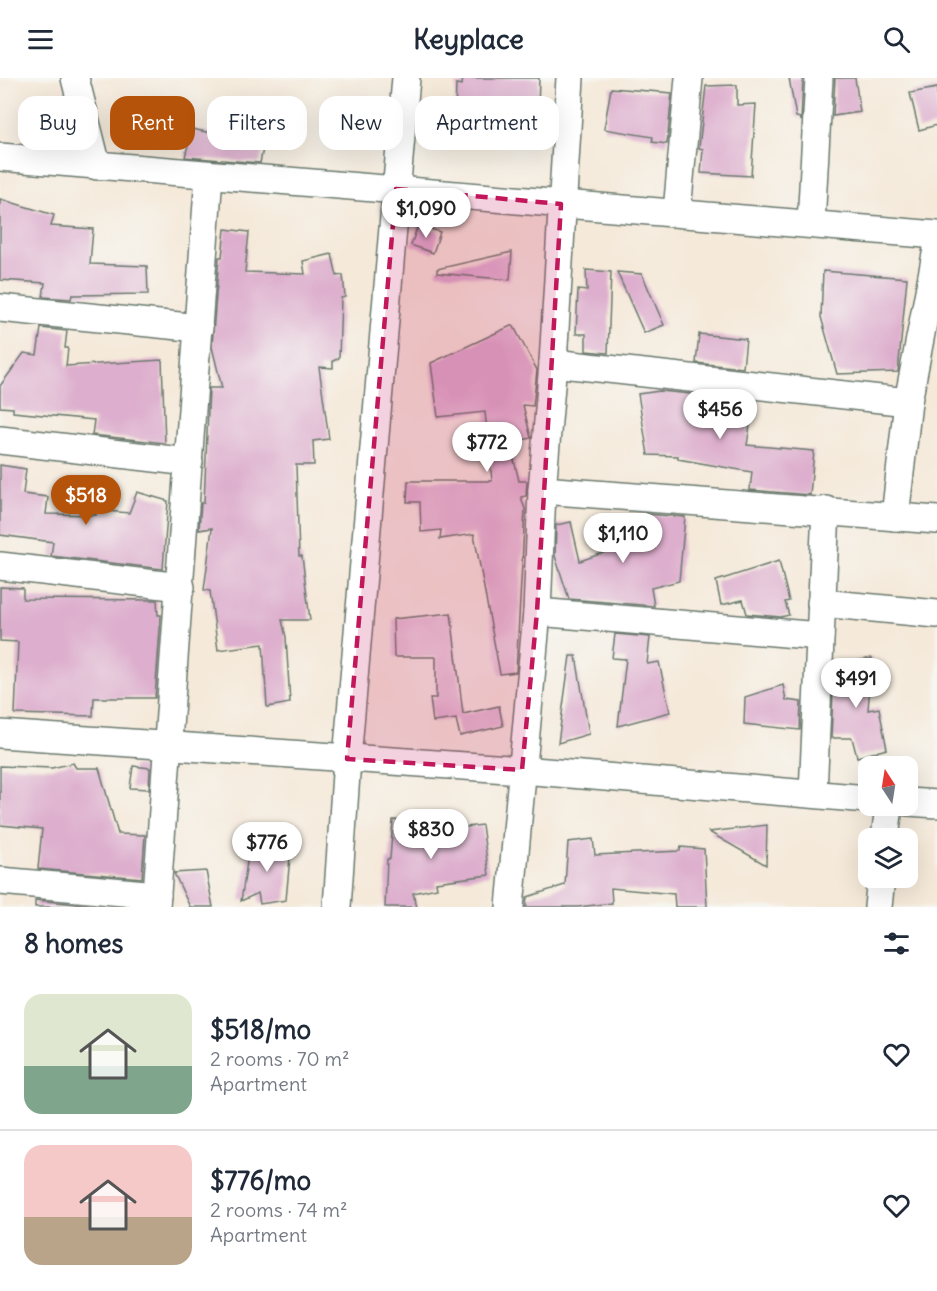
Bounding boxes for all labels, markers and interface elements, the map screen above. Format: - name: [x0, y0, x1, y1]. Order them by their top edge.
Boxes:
- text: Keyplace: [413, 22, 524, 56]
- icon: menu: [24, 23, 57, 56]
- icon: search: [880, 23, 913, 56]
- chip: Buy: [18, 96, 98, 150]
- chip: Rent: [110, 96, 195, 150]
- chip: Filters: [207, 96, 307, 150]
- chip: New: [319, 96, 403, 150]
- chip: Apartment: [415, 96, 559, 150]
- pin: $1,090: [377, 188, 475, 239]
- text: $1,090: [396, 195, 456, 220]
- pin: $456: [684, 389, 756, 440]
- text: $456: [697, 396, 743, 421]
- pin: $772: [451, 422, 523, 473]
- text: $772: [466, 429, 508, 454]
- pin: $518: [50, 475, 122, 526]
- text: $518: [65, 482, 107, 507]
- pin: $1,110: [574, 513, 672, 564]
- text: $1,110: [597, 520, 649, 545]
- pin: $491: [820, 658, 892, 709]
- text: $491: [835, 665, 877, 690]
- north arrow: [858, 756, 918, 816]
- map controls: [858, 756, 918, 888]
- pin: $830: [395, 809, 467, 860]
- text: $830: [407, 816, 455, 841]
- pin: $776: [231, 822, 303, 873]
- button: layers: [858, 828, 918, 888]
- text: $776: [246, 829, 288, 854]
- text: 8 homes: [24, 927, 123, 960]
- icon: filters: [880, 927, 913, 960]
- text: $518/mo: [210, 1013, 311, 1046]
- icon: home: [72, 1018, 144, 1090]
- icon: heart: [880, 1038, 913, 1071]
- text: 2 rooms · 70 m²: [210, 1046, 350, 1071]
- text: Apartment: [210, 1071, 307, 1096]
- text: $776/mo: [210, 1164, 311, 1197]
- icon: home: [72, 1169, 144, 1241]
- icon: heart: [880, 1189, 913, 1222]
- text: 2 rooms · 74 m²: [210, 1197, 347, 1222]
- text: Apartment: [210, 1222, 307, 1247]

